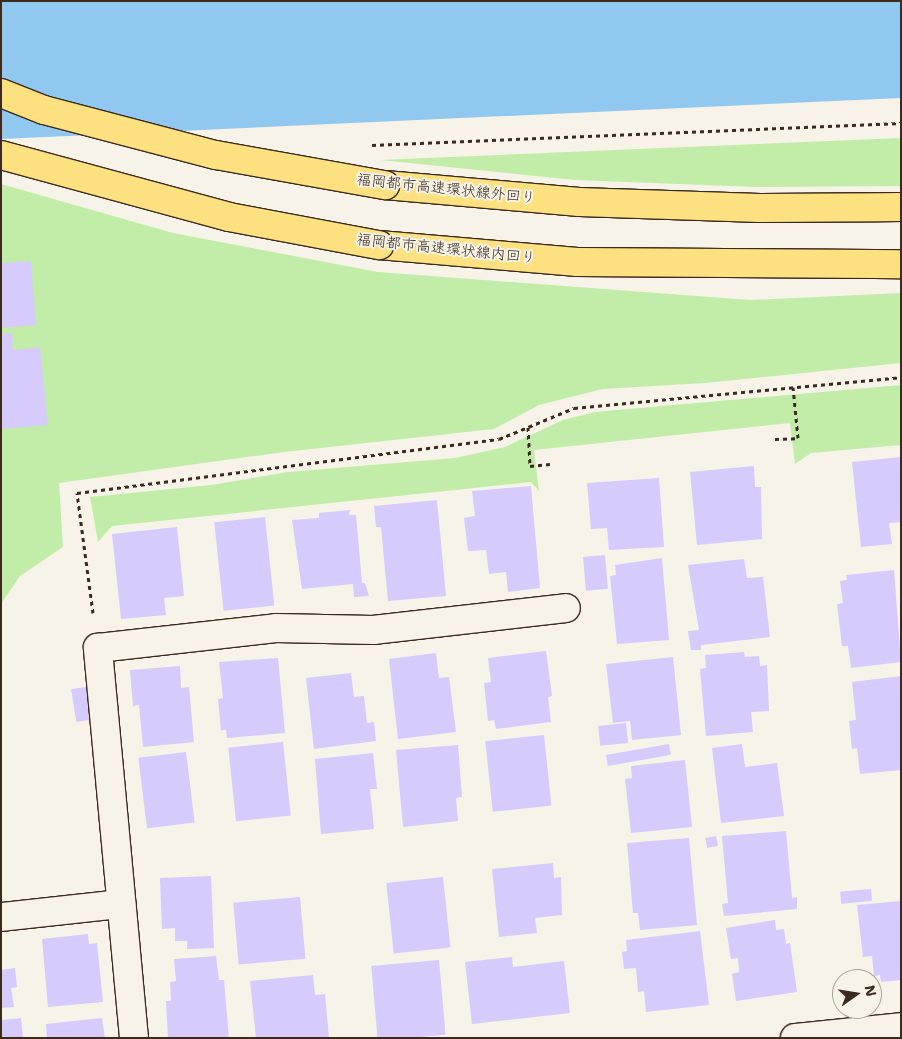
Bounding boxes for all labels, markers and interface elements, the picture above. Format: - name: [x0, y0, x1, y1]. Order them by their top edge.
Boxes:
- street label: 福岡都市高速環状線外回り: [356, 171, 536, 207]
- street label: 福岡都市高速環状線内回り: [356, 231, 536, 267]
- north arrow: [832, 969, 882, 1019]
- text: N: [861, 983, 881, 998]

